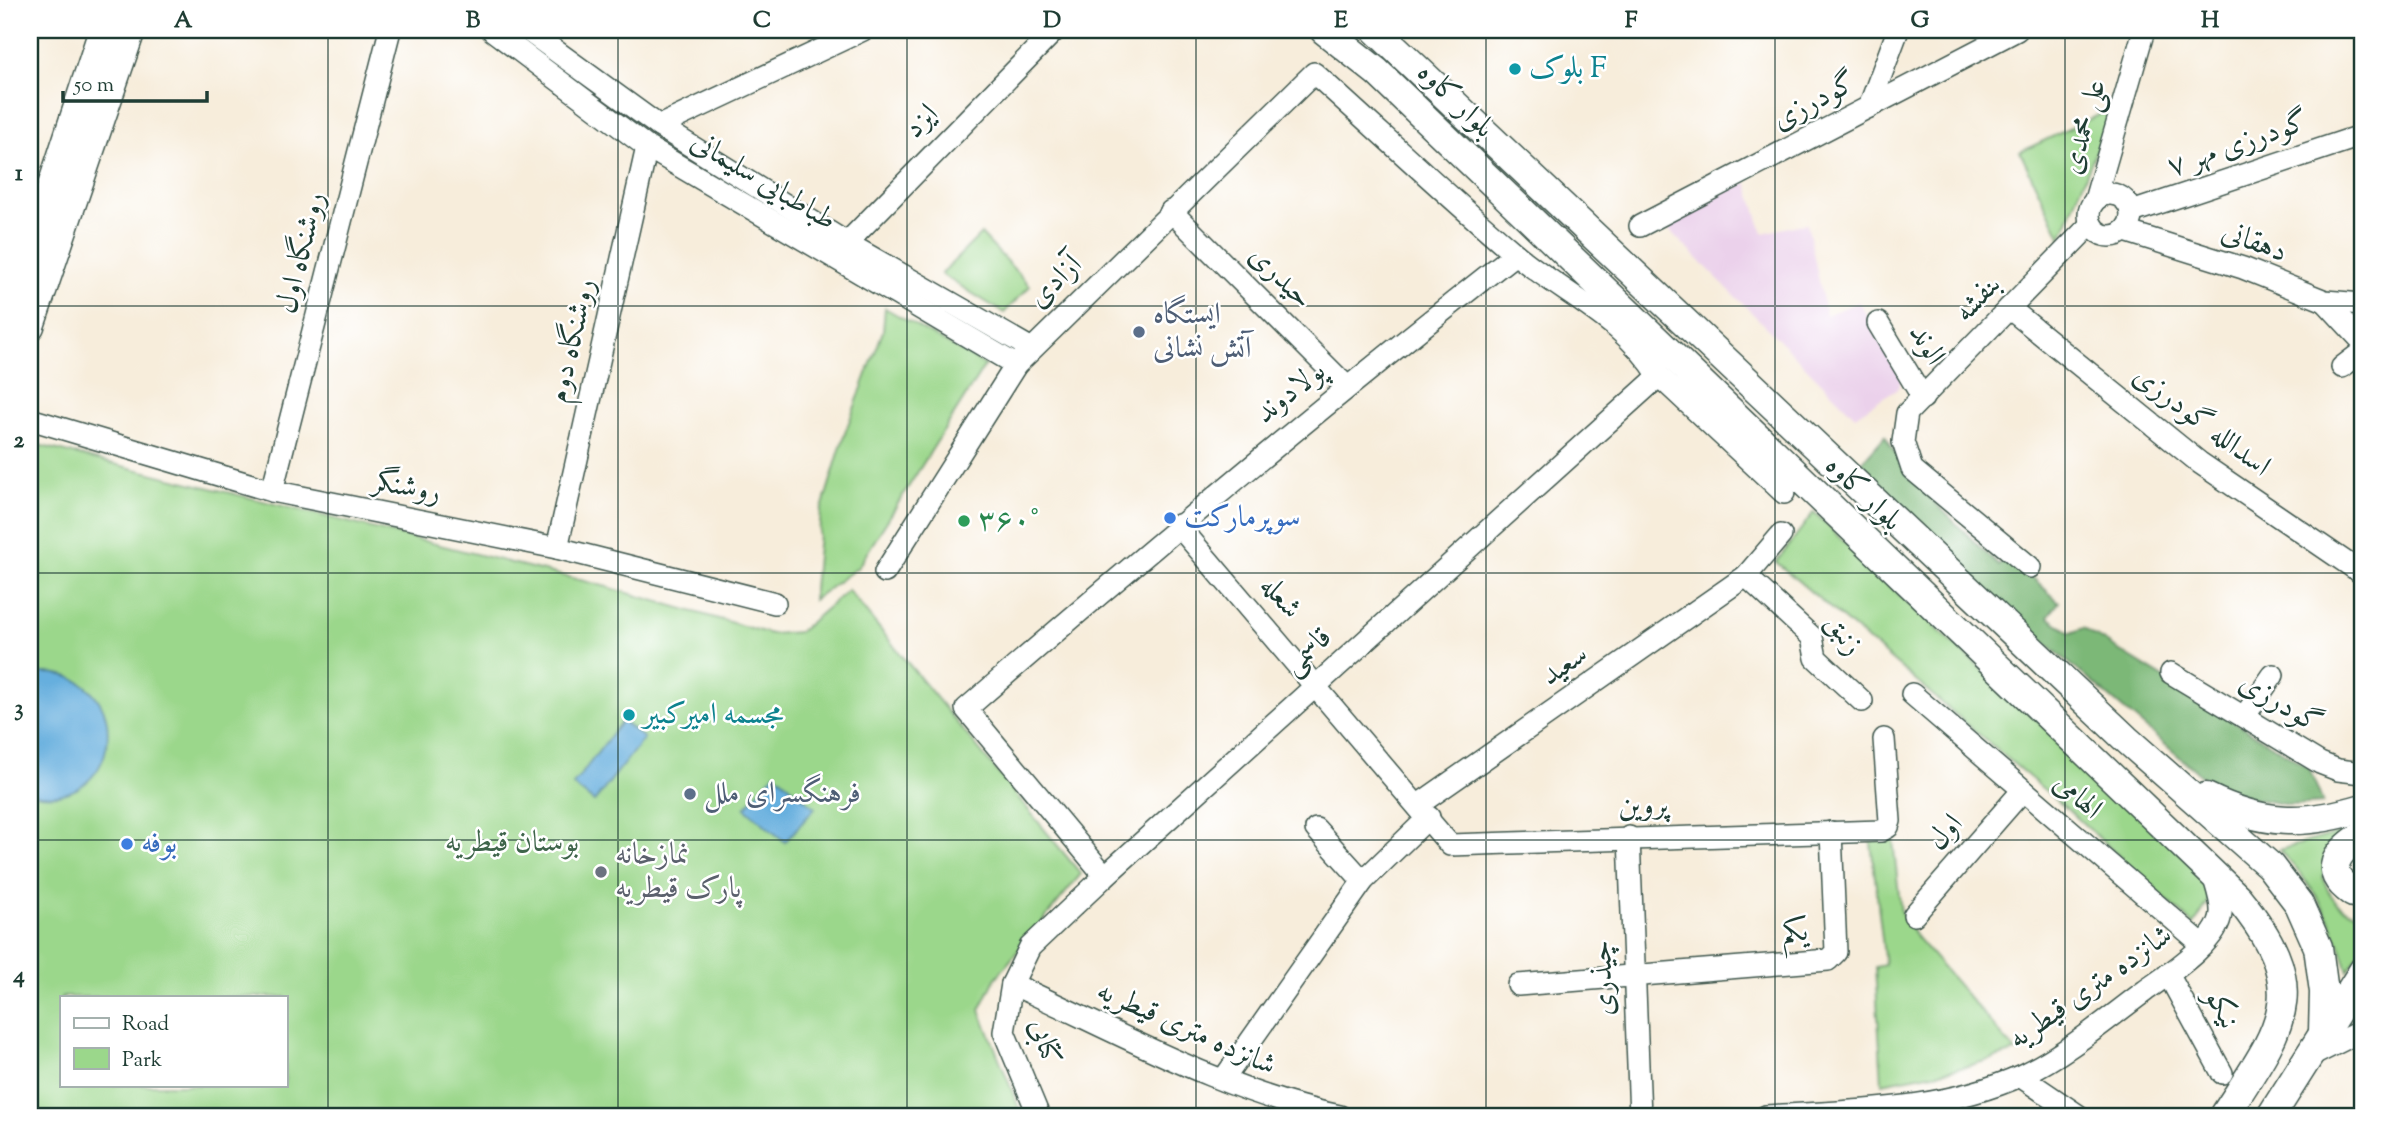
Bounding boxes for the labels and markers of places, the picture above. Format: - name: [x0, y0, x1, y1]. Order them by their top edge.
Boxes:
- place label: بلوک F: [1529, 48, 1607, 91]
- marker: بلوک F: [1507, 61, 1523, 77]
- place label: ایستگاه آتش نشانی: [1153, 294, 1255, 371]
- marker: ایستگاه آتش نشانی: [1131, 324, 1147, 340]
- place label: سوپرمارکت: [1184, 497, 1301, 540]
- place label: ۳۶۰°: [978, 500, 1038, 543]
- marker: سوپرمارکت: [1162, 510, 1178, 526]
- marker: ۳۶۰°: [956, 513, 972, 529]
- place label: مجسمه امیرکبیر: [640, 694, 784, 737]
- marker: مجسمه امیرکبیر: [621, 707, 637, 723]
- place label: فرهنگسرای ملل: [704, 773, 861, 816]
- marker: فرهنگسرای ملل: [682, 786, 698, 802]
- place label: بوفه: [141, 823, 177, 866]
- place label: نمازخانه پارک قیطریه: [615, 834, 743, 911]
- marker: بوفه: [119, 836, 135, 852]
- marker: نمازخانه پارک قیطریه: [593, 864, 609, 880]

